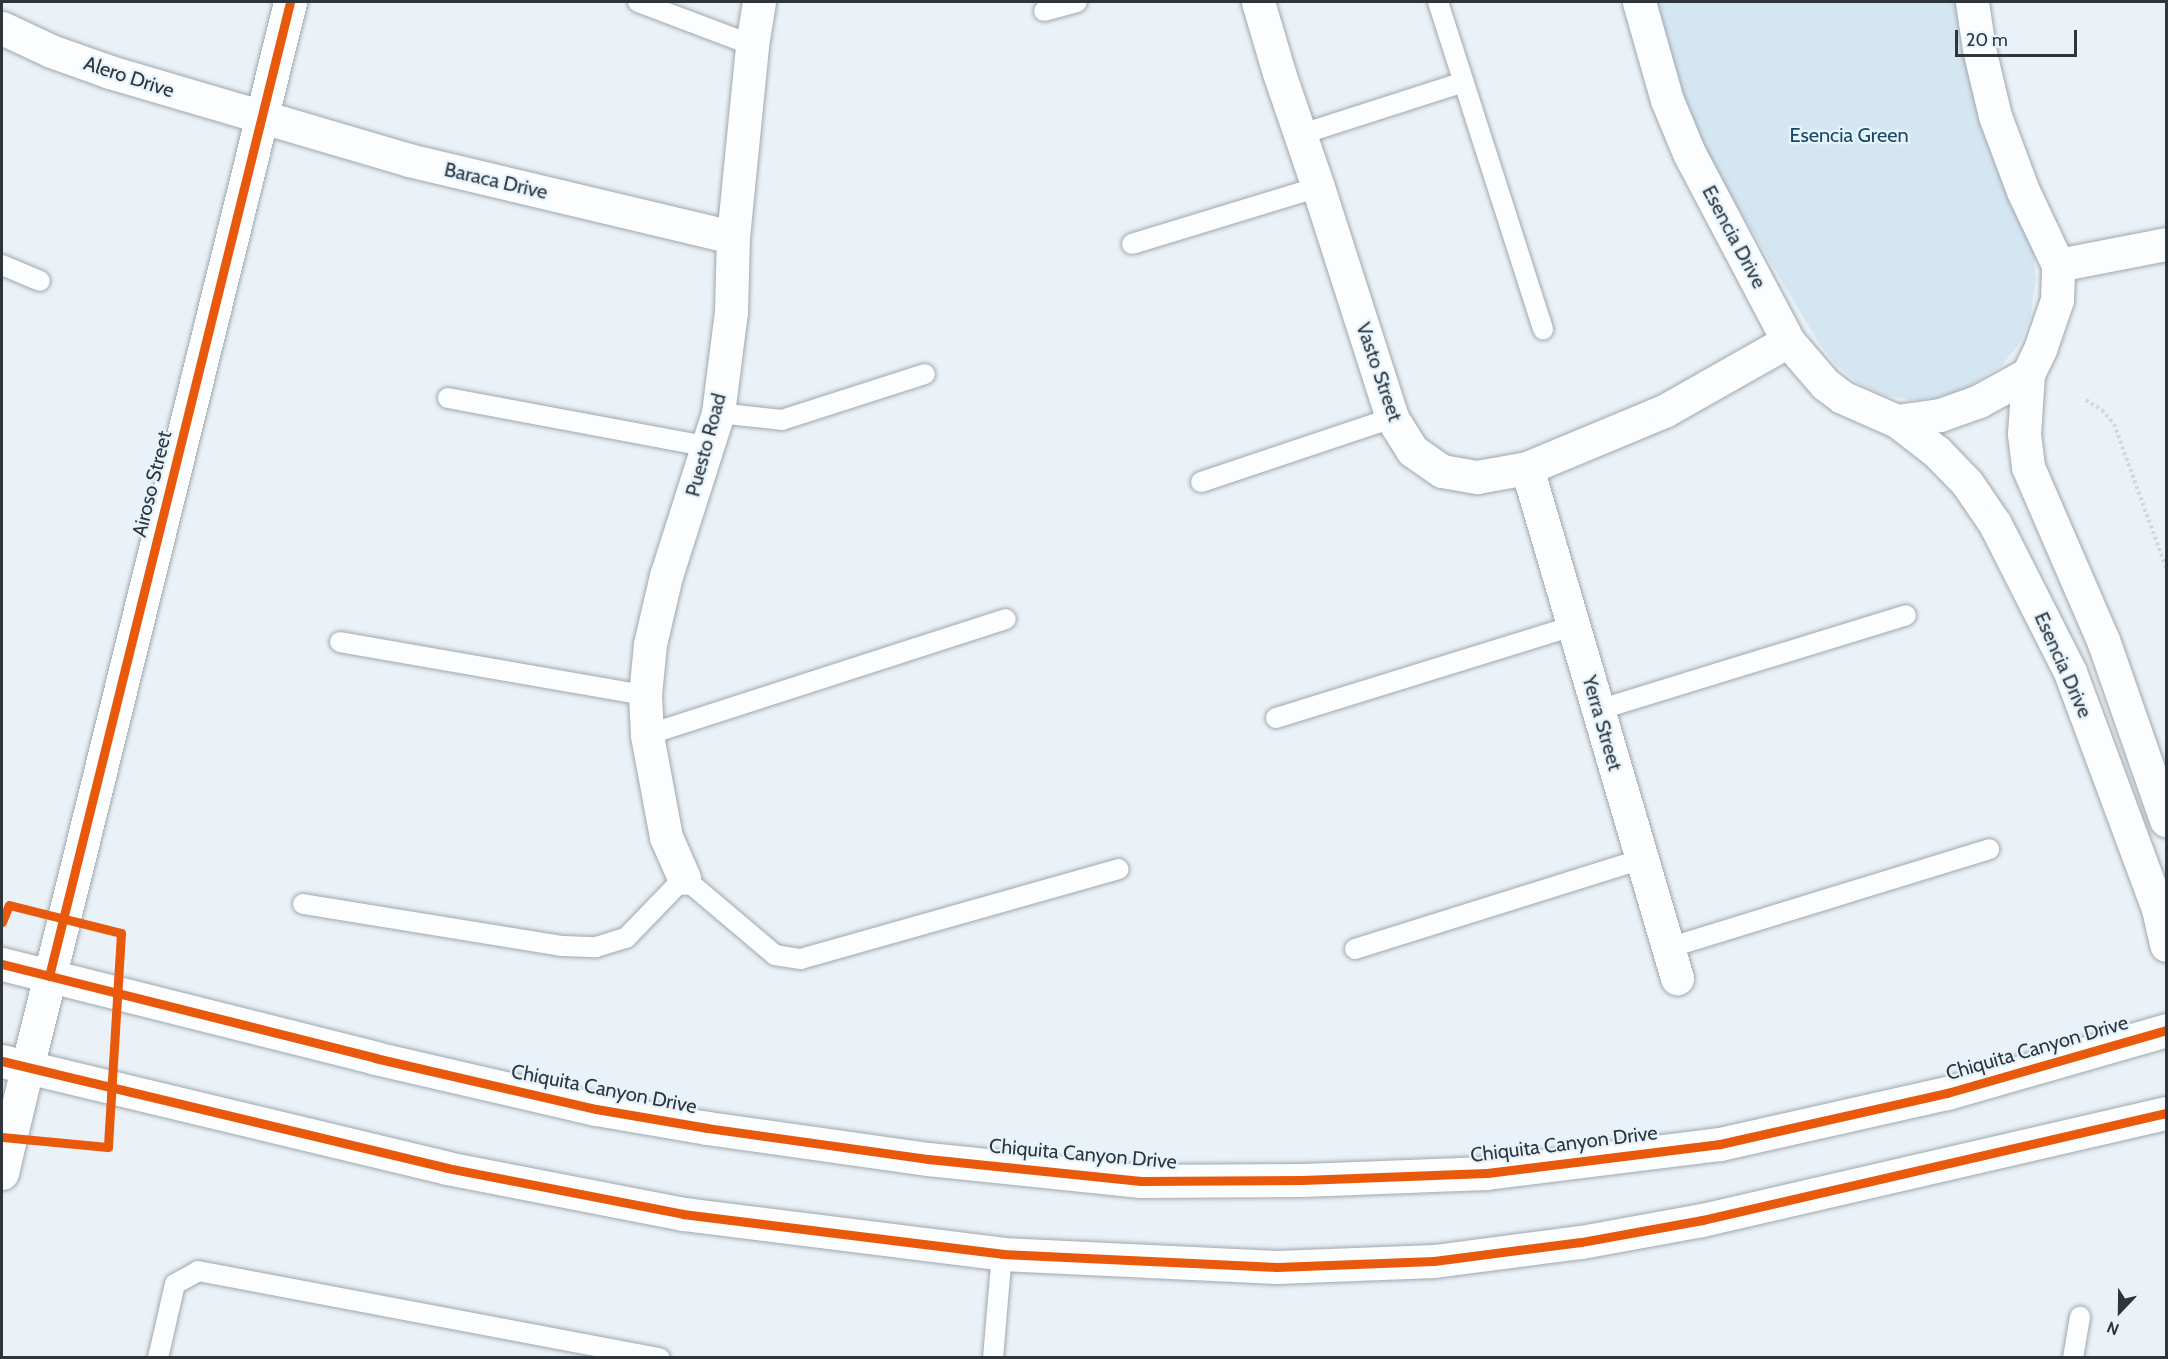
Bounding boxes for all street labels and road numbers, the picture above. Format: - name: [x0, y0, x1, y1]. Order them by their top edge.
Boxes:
- street label: Alero Drive: [81, 51, 177, 103]
- street label: Baraca Drive: [442, 157, 550, 205]
- street label: Esencia Drive: [1697, 181, 1771, 293]
- street label: Vasto Street: [1351, 319, 1407, 425]
- street label: Puesto Road: [681, 391, 731, 499]
- street label: Airoso Street: [127, 428, 177, 540]
- street label: Esencia Drive: [2029, 609, 2097, 721]
- street label: Yerra Street: [1577, 673, 1627, 773]
- street label: Chiquita Canyon Drive: [1943, 1011, 2131, 1085]
- street label: Chiquita Canyon Drive: [509, 1059, 699, 1119]
- street label: Chiquita Canyon Drive: [1469, 1121, 1659, 1167]
- street label: Chiquita Canyon Drive: [988, 1134, 1178, 1174]

